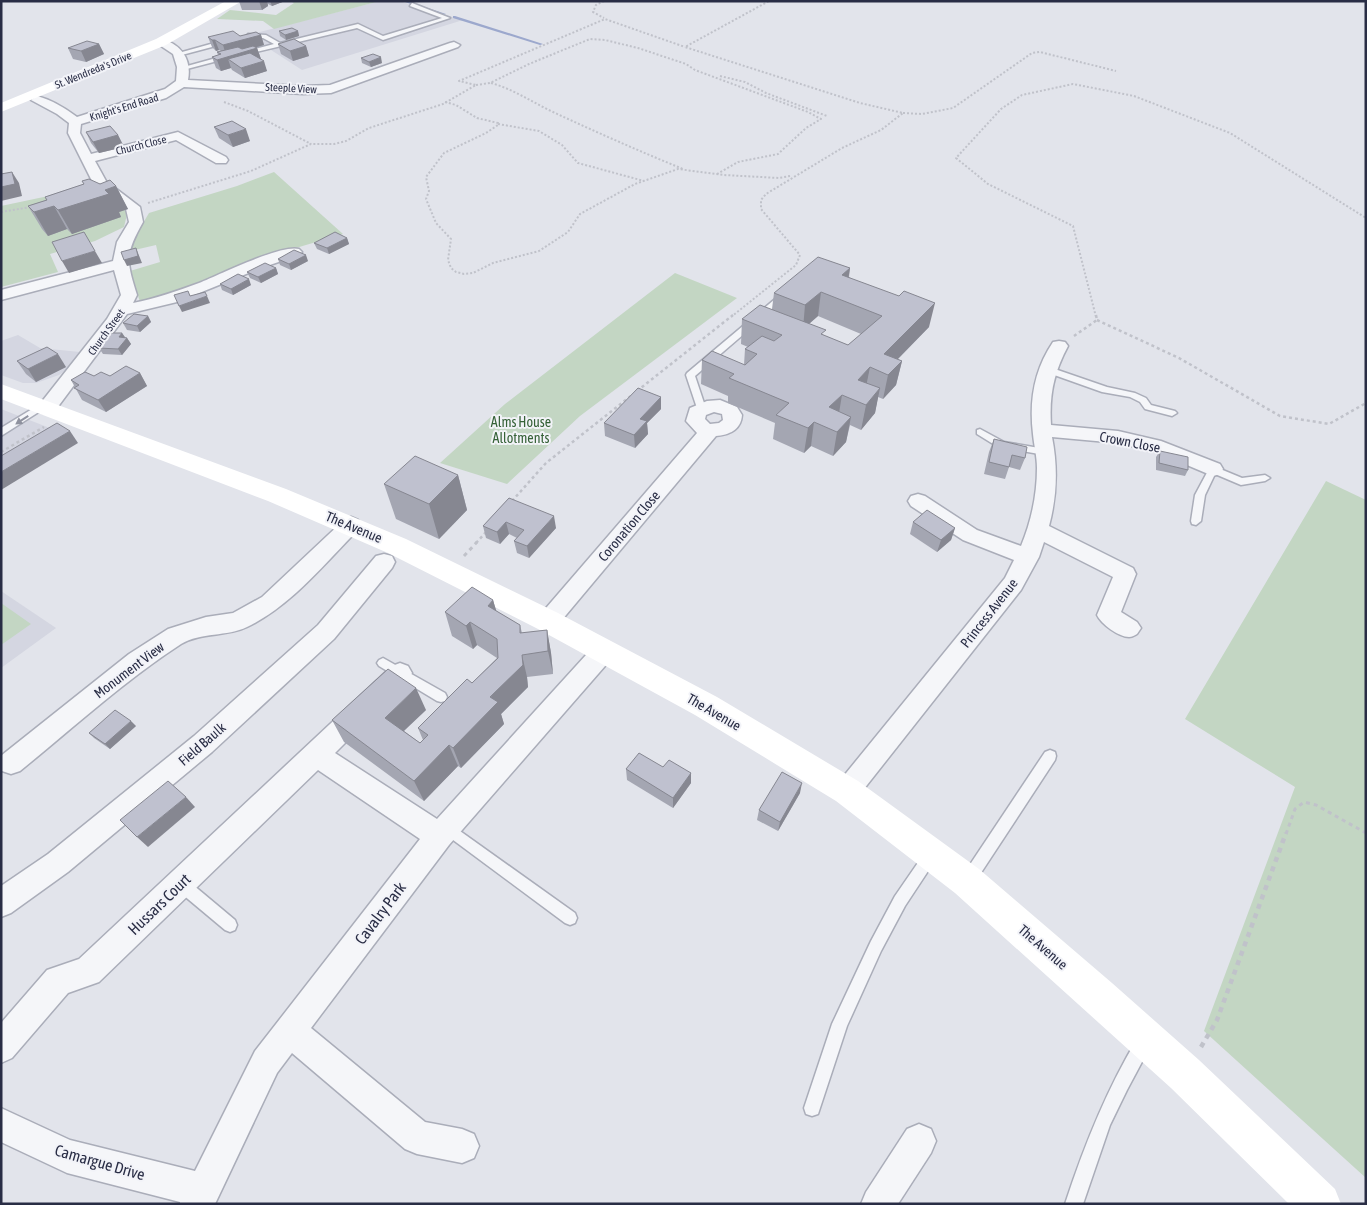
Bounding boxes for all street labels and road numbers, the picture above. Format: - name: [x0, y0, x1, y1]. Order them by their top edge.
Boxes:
- street label: St. Wendreda's Drive: [53, 49, 133, 91]
- street label: Steeple View: [265, 81, 317, 95]
- street label: Knight's End Road: [88, 91, 160, 123]
- street label: Church Close: [115, 133, 167, 157]
- street label: Church Street: [85, 307, 127, 357]
- street label: Crown Close: [1098, 428, 1162, 456]
- street label: Coronation Close: [595, 487, 663, 565]
- street label: The Avenue: [323, 508, 385, 546]
- street label: Princess Avenue: [957, 575, 1021, 651]
- street label: Monument View: [91, 638, 168, 701]
- street label: The Avenue: [684, 690, 744, 734]
- street label: Field Baulk: [175, 719, 229, 769]
- street label: Hussars Court: [124, 869, 194, 938]
- street label: Cavalry Park: [351, 878, 410, 948]
- street label: The Avenue: [1015, 921, 1071, 973]
- street label: Camargue Drive: [53, 1141, 147, 1184]

